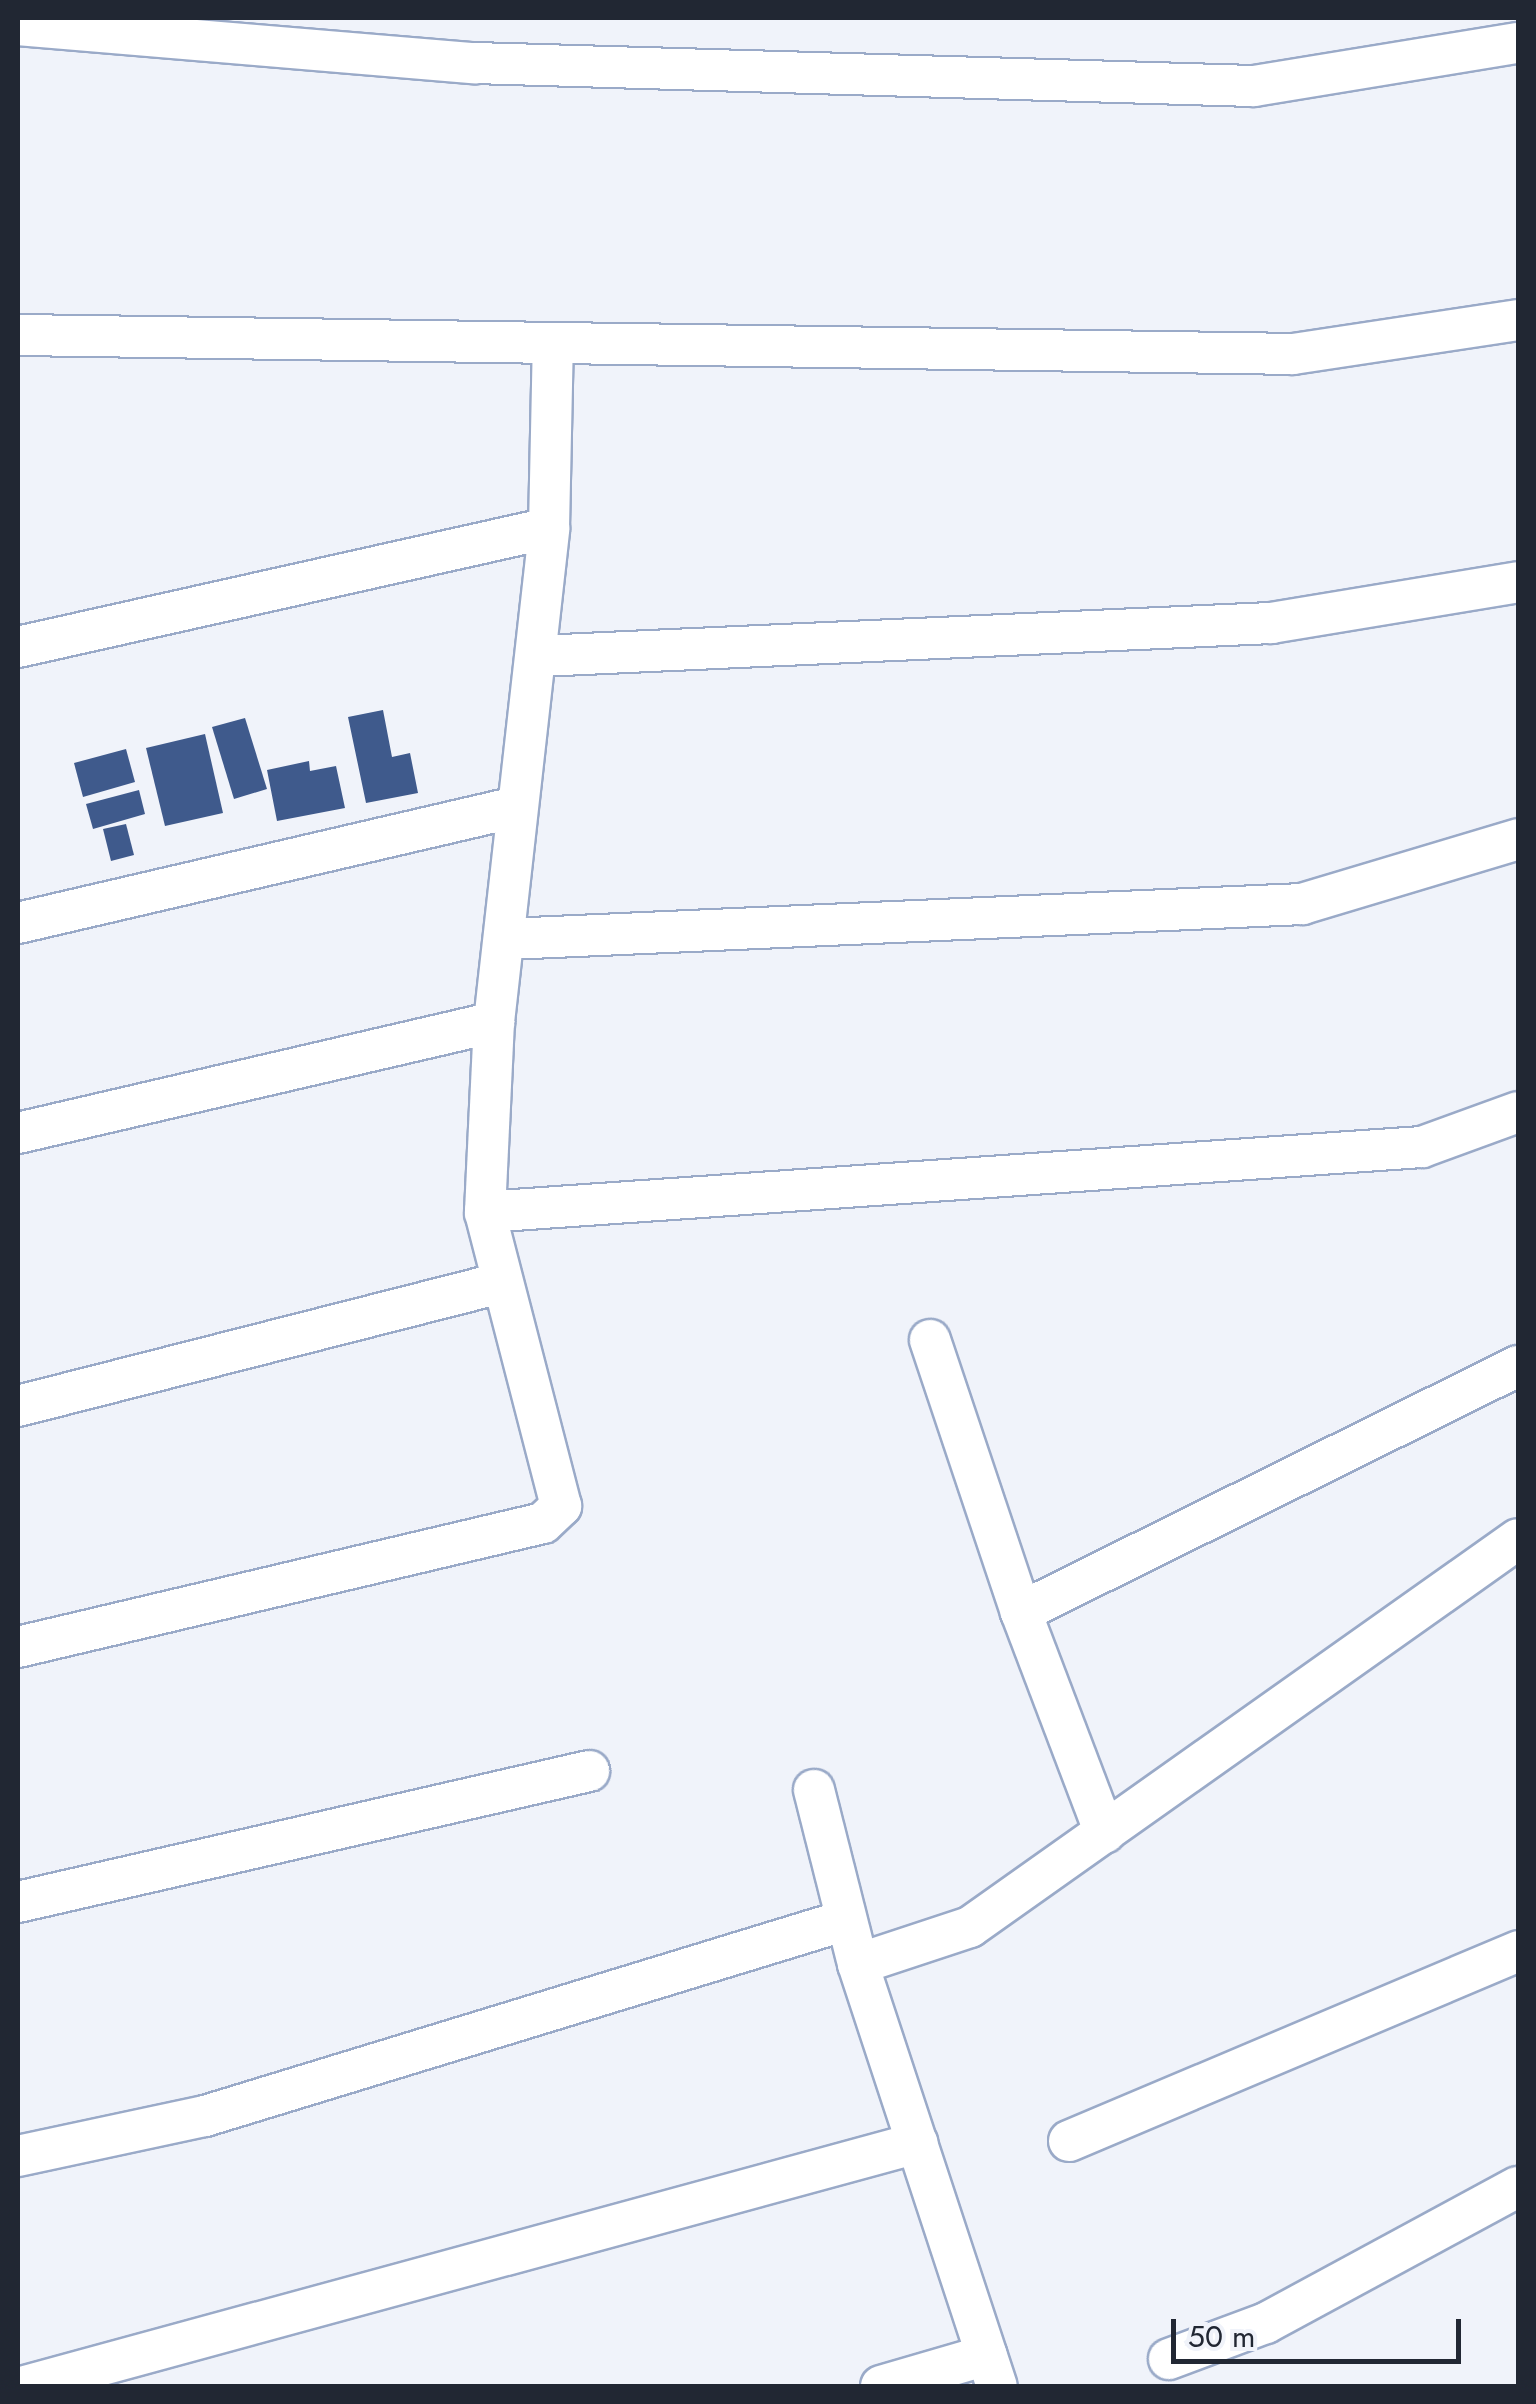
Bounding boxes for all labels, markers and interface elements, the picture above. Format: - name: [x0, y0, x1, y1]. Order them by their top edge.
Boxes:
- scale bar: [1176, 2299, 1466, 2361]
- text: 50 m: [1188, 2315, 1255, 2358]

